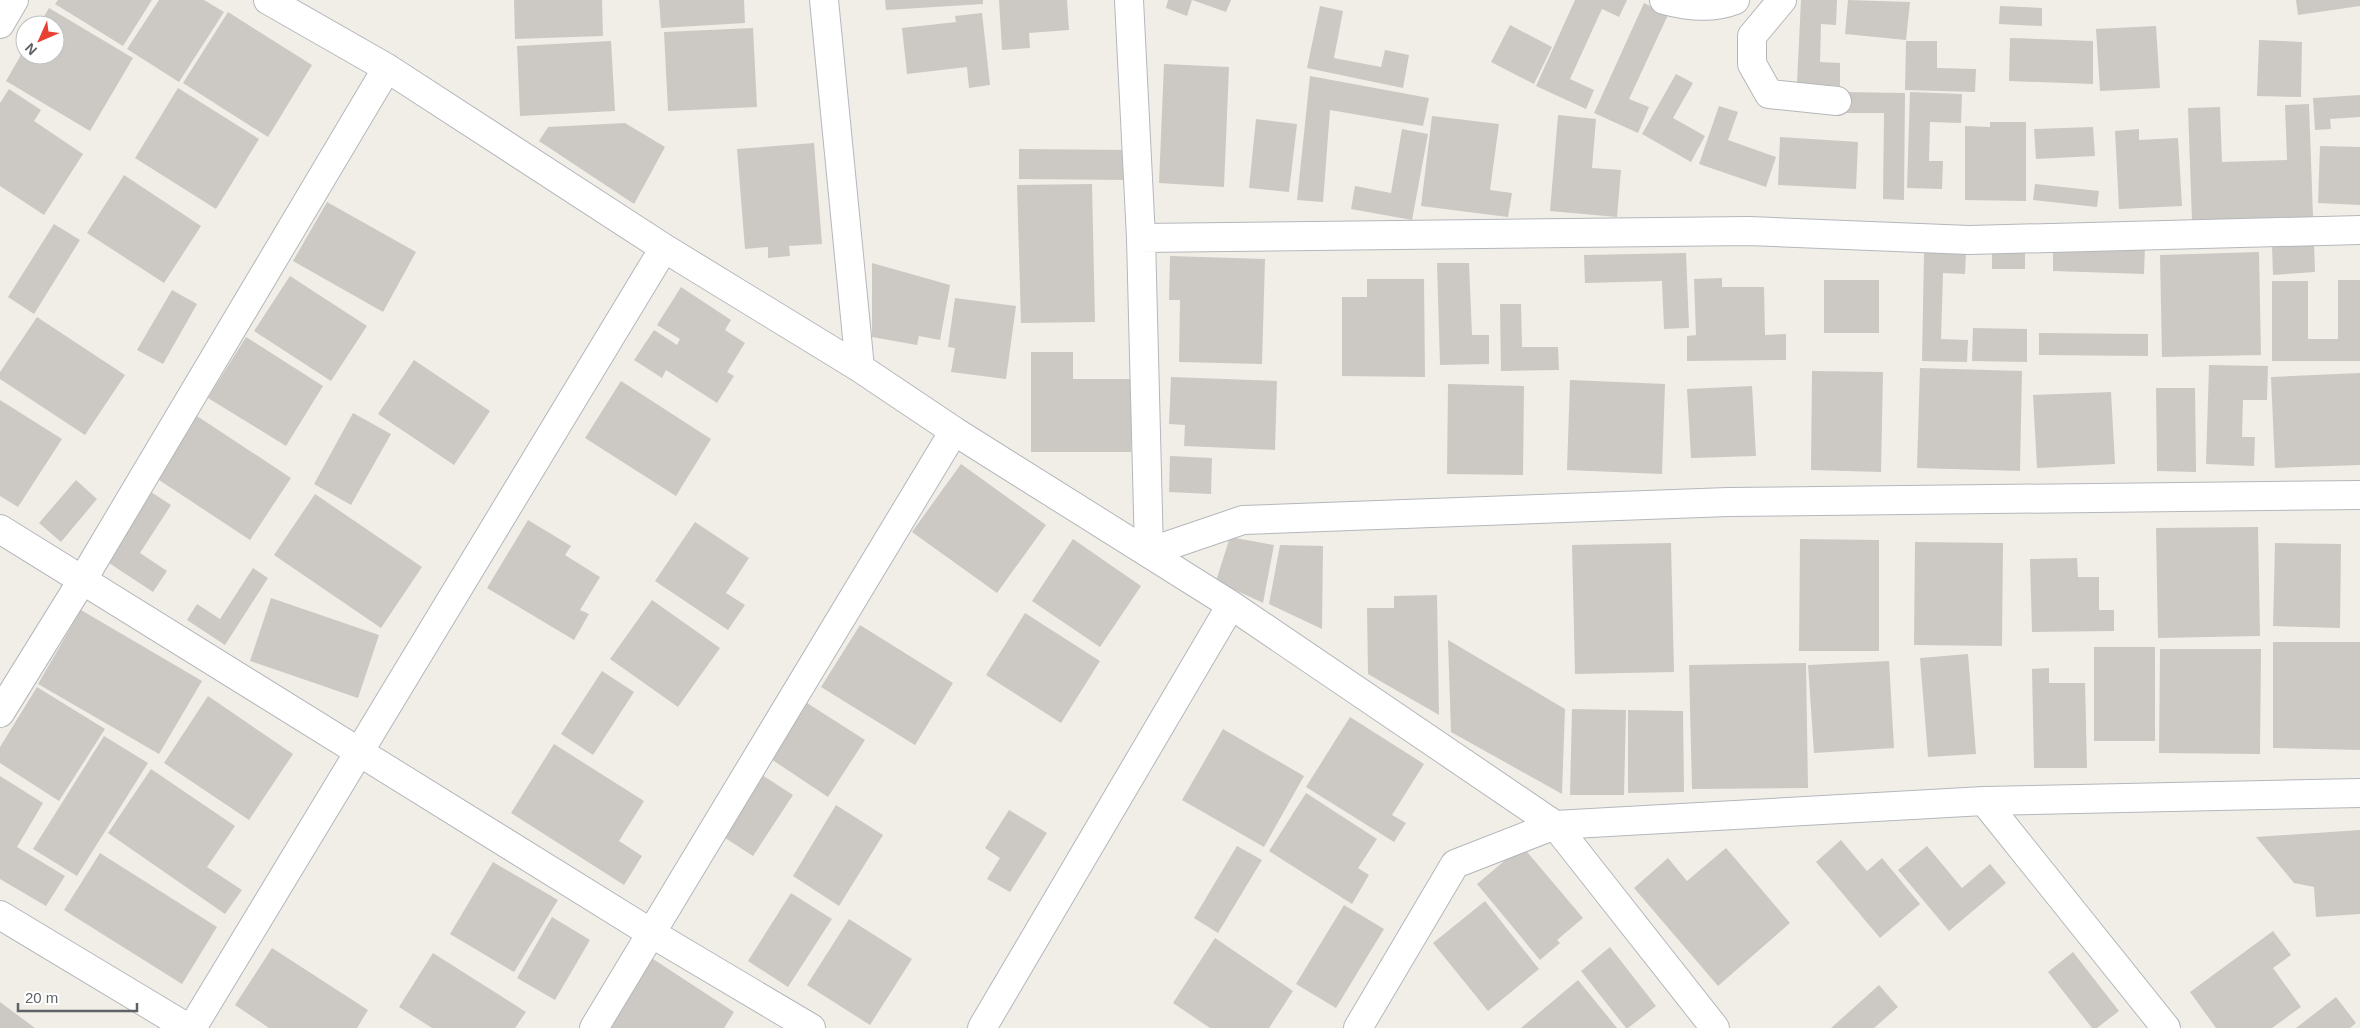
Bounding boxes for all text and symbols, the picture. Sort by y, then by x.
north arrow [15,15,65,65]
text: N [22,40,40,58]
scale bar [18,980,136,1012]
text: 20 m [25,989,58,1006]

